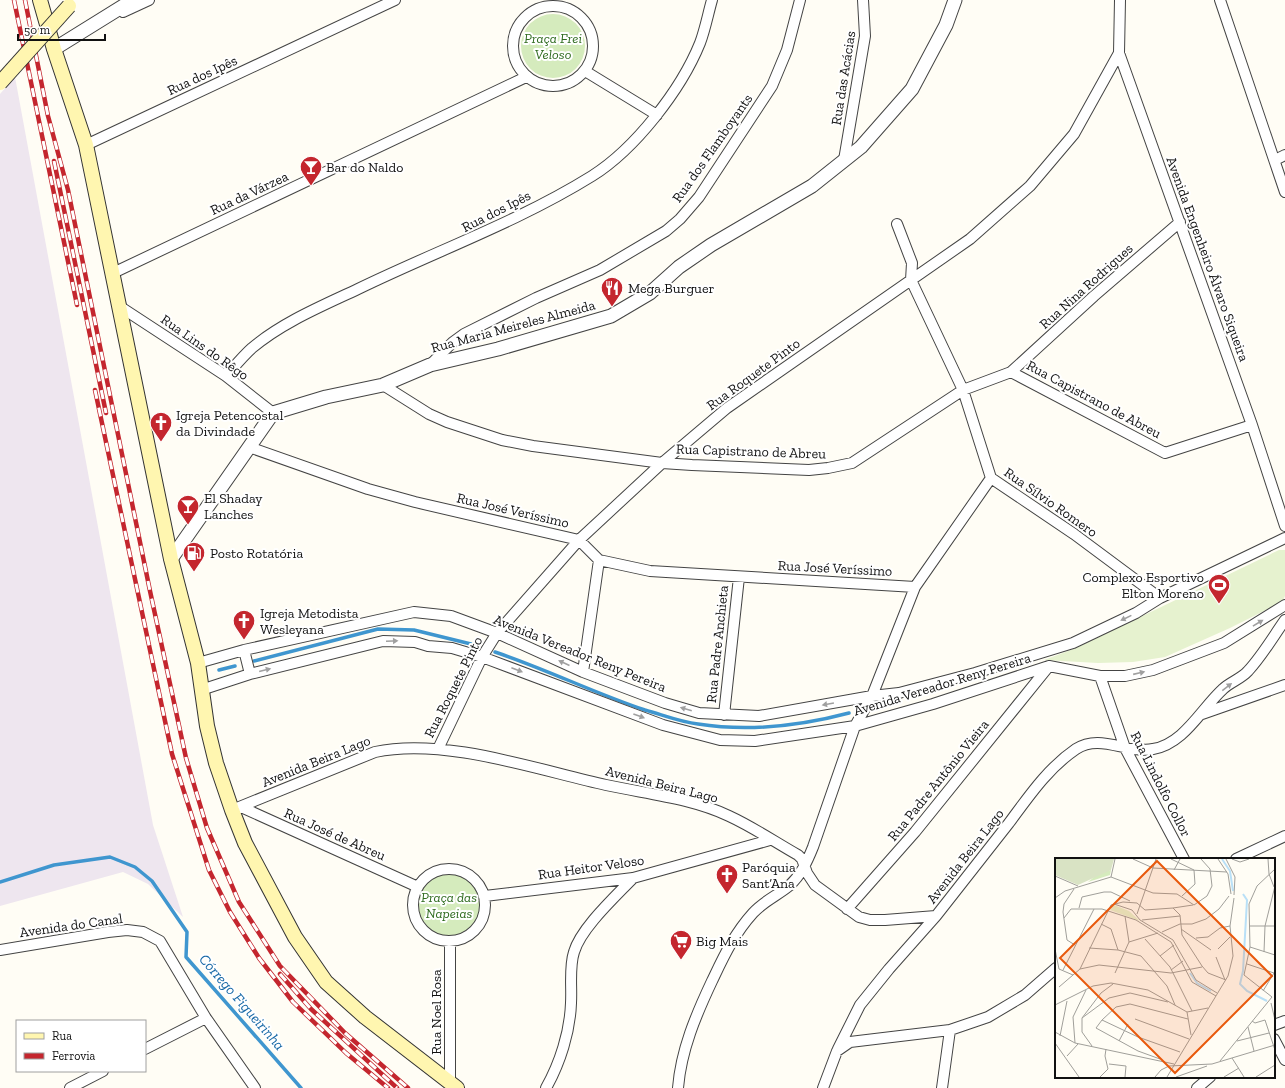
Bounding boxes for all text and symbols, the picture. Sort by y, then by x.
scale bar [18,16,105,42]
text: 50 m [24,23,51,37]
park label: Praça Frei Veloso [524,30,582,63]
street label: Rua das Acácias [828,30,859,126]
street label: Rua dos Ipês [165,52,240,99]
street label: Rua dos Flamboyants [669,91,756,206]
bar icon: Bar do Naldo [298,154,324,187]
street label: Avenida Engenheiro Álvaro Siqueira [1162,154,1253,364]
place label: Bar do Naldo [326,159,403,176]
street label: Rua da Várzea [207,168,291,219]
street label: Rua dos Ipês [459,187,534,236]
street label: Rua Nina Rodrigues [1036,240,1137,333]
restaurant icon: Mega Burguer [599,275,625,308]
place label: Mega Burguer [628,280,715,297]
street label: Rua Maria Meireles Almeida [429,296,597,357]
street label: Rua Lins do Rêgo [158,311,252,384]
street label: Rua Roquete Pinto [703,335,803,414]
street label: Rua Capistrano de Abreu [1024,357,1164,442]
place label: Igreja Petencostal da Divindade [176,407,284,440]
church icon: Igreja Petencostal da Divindade [148,410,174,443]
street label: Rua Capistrano de Abreu [676,440,826,463]
street label: Rua Sílvio Romero [1001,464,1101,541]
street label: Rua José Veríssimo [455,489,571,532]
place label: El Shaday Lanches [204,490,263,523]
bar icon: El Shaday Lanches [175,493,201,526]
fuel station icon: Posto Rotatória [181,540,207,573]
place label: Posto Rotatória [210,545,303,562]
street label: Rua José Veríssimo [777,557,893,580]
place label: Complexo Esportivo Elton Moreno [1082,569,1204,602]
sports icon: Complexo Esportivo Elton Moreno [1206,572,1232,605]
street label: Rua Padre Anchieta [703,584,732,704]
place label: Igreja Metodista Wesleyana [260,605,359,638]
church icon: Igreja Metodista Wesleyana [231,608,257,641]
street label: Avenida Vereador Reny Pereira [491,611,669,696]
one-way arrow [1121,614,1132,621]
one-way arrow [1252,619,1264,626]
street label: Rua Roquete Pinto [421,634,486,741]
one-way arrow [386,638,399,644]
street label: Avenida Vereador Reny Pereira [851,649,1033,720]
one-way arrow [558,660,570,667]
one-way arrow [259,667,271,673]
one-way arrow [512,668,524,674]
one-way arrow [1132,670,1145,676]
one-way arrow [1221,683,1232,691]
one-way arrow [822,701,834,707]
one-way arrow [679,706,691,712]
one-way arrow [633,713,645,719]
street label: Rua Padre Antônio Vieira [884,716,993,844]
street label: Rua Lindolfo Collor [1127,729,1195,840]
street label: Avenida Beira Lago [259,732,373,791]
street label: Avenida Beira Lago [604,762,720,807]
street label: Rua José de Abreu [281,804,388,864]
street label: Avenida Beira Lago [923,806,1008,907]
street label: Rua Heitor Veloso [537,852,645,883]
inset map [1055,858,1275,1078]
place label: Paróquia Sant’Ana [742,859,796,892]
church icon: Paróquia Sant’Ana [714,862,740,895]
park label: Praça das Napeias [421,889,477,922]
street label: Avenida do Canal [18,910,124,941]
supermarket icon: Big Mais [668,928,694,961]
place label: Big Mais [696,933,748,950]
water label: Córrego Figueirinha [195,950,289,1054]
street label: Rua Noel Rosa [428,969,445,1055]
legend [16,1020,146,1072]
text: Rua [52,1029,72,1043]
text: Ferrovia [52,1049,96,1063]

